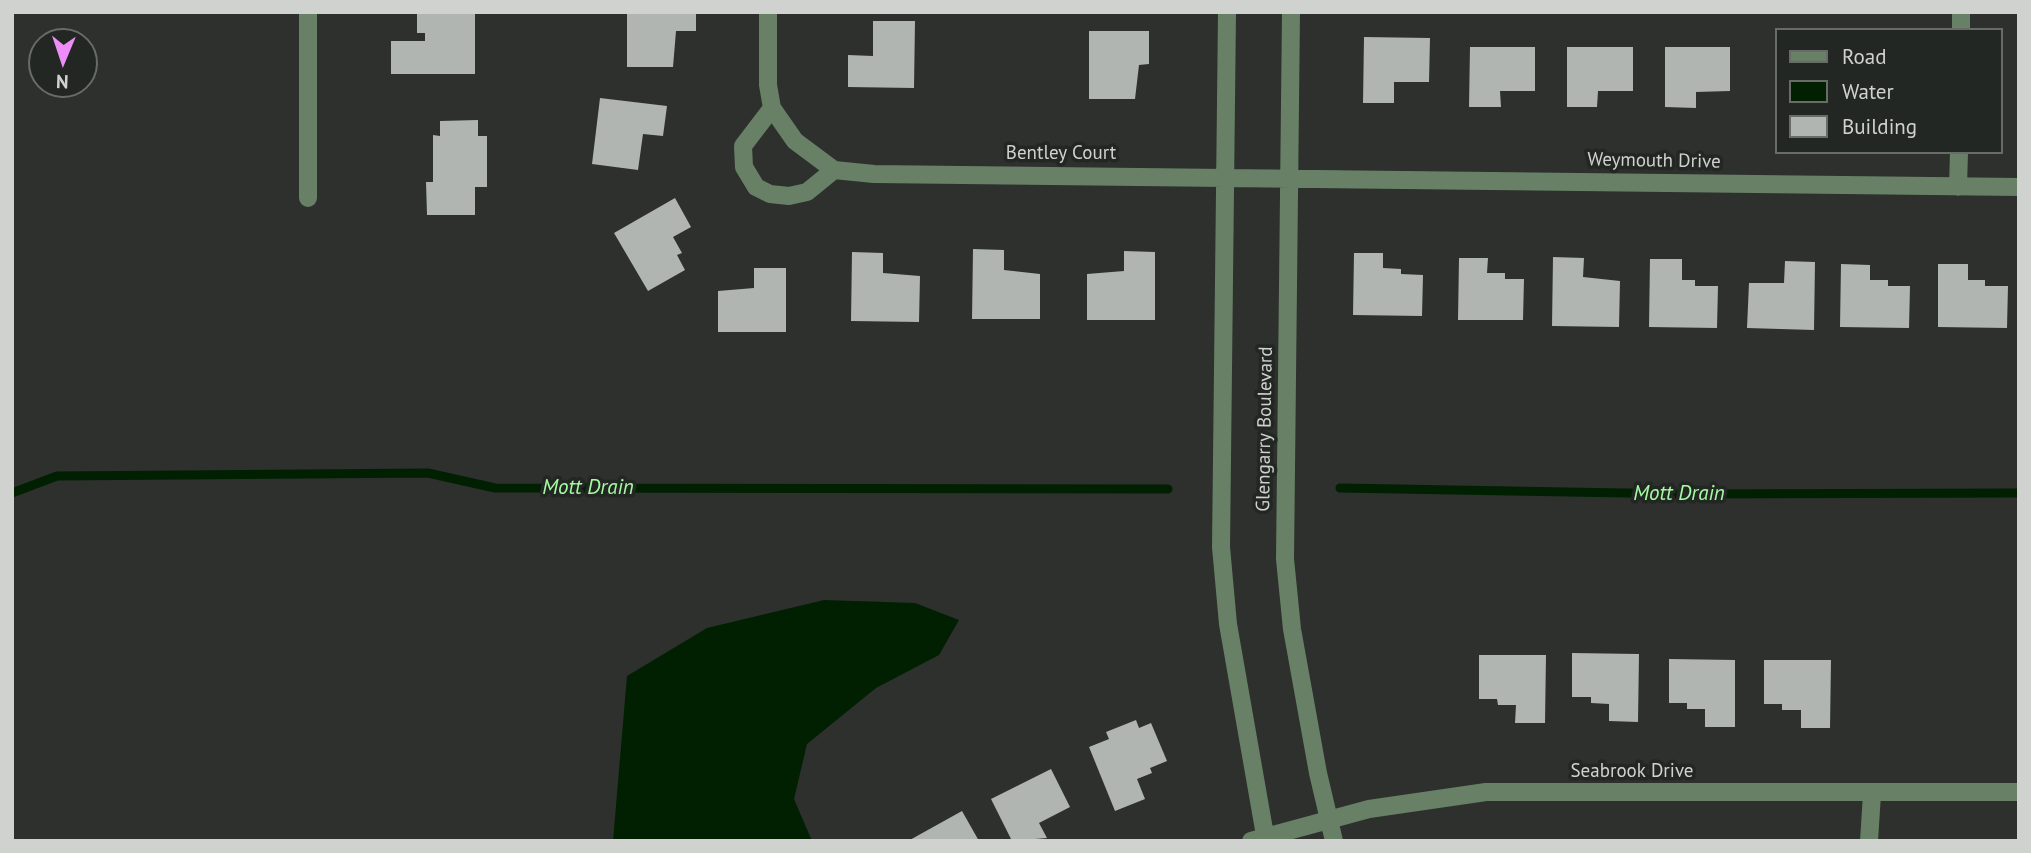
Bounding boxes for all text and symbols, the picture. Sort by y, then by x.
north arrow [28,28,98,98]
legend [1776,28,2003,154]
text: Road [1842,43,1886,70]
text: N [56,70,69,94]
text: Water [1842,78,1894,105]
text: Building [1842,113,1917,140]
street label: Bentley Court [1006,143,1116,165]
street label: Weymouth Drive [1587,148,1721,174]
street label: Glengarry Boulevard [1252,346,1278,512]
water label: Mott Drain [542,475,634,501]
water label: Mott Drain [1633,481,1725,507]
street label: Seabrook Drive [1570,761,1694,783]

